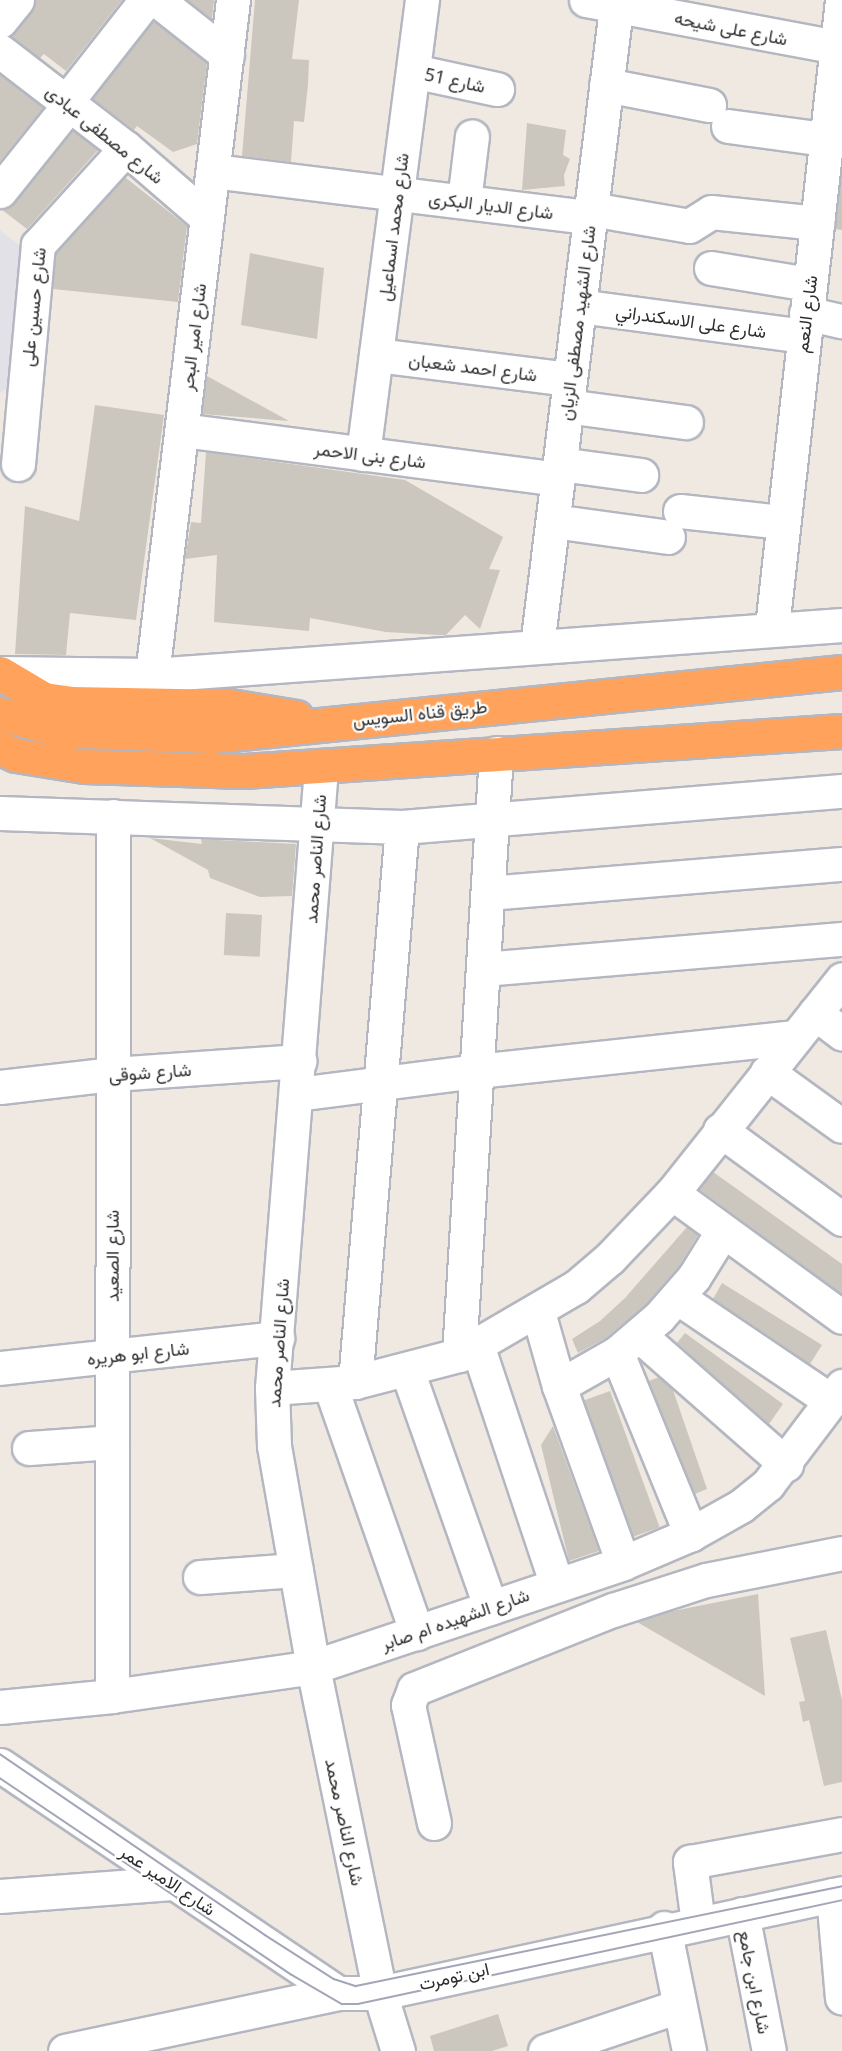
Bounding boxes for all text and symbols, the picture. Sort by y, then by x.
street label: شارع على شيحه [673,6,789,50]
street label: شارع 51 [423,63,487,97]
street label: شارع مصطفى عبادى [42,80,168,188]
street label: شارع محمد اسماعيل [373,152,413,302]
street label: شارع الديار البكرى [427,187,555,223]
street label: شارع الشهيد مصطفى الزيان [554,224,600,422]
street label: شارع حسين على [16,246,50,368]
street label: شارع النعم [791,274,821,354]
street label: شارع امير البحر [176,282,210,392]
street label: شارع على الاسكندراني [614,300,768,342]
street label: شارع احمد شعبان [408,348,538,386]
street label: شارع بنى الاحمر [313,437,427,473]
street label: طريق قناه السويس [352,695,488,731]
street label: شارع الناصر محمد [300,794,330,924]
street label: شارع شوقى [108,1058,192,1086]
street label: شارع الصعيد [101,1210,123,1302]
street label: شارع الناصر محمد [263,1278,293,1408]
street label: شارع ابو هريره [86,1337,190,1369]
street label: شارع الشهيده ام صابر [378,1584,532,1654]
street label: شارع الناصر محمد [321,1756,369,1888]
street label: شارع الامير عمر [116,1840,220,1920]
street label: شارع ابن جامع [734,1928,776,2036]
street label: ابن تومرت [417,1957,491,1995]

